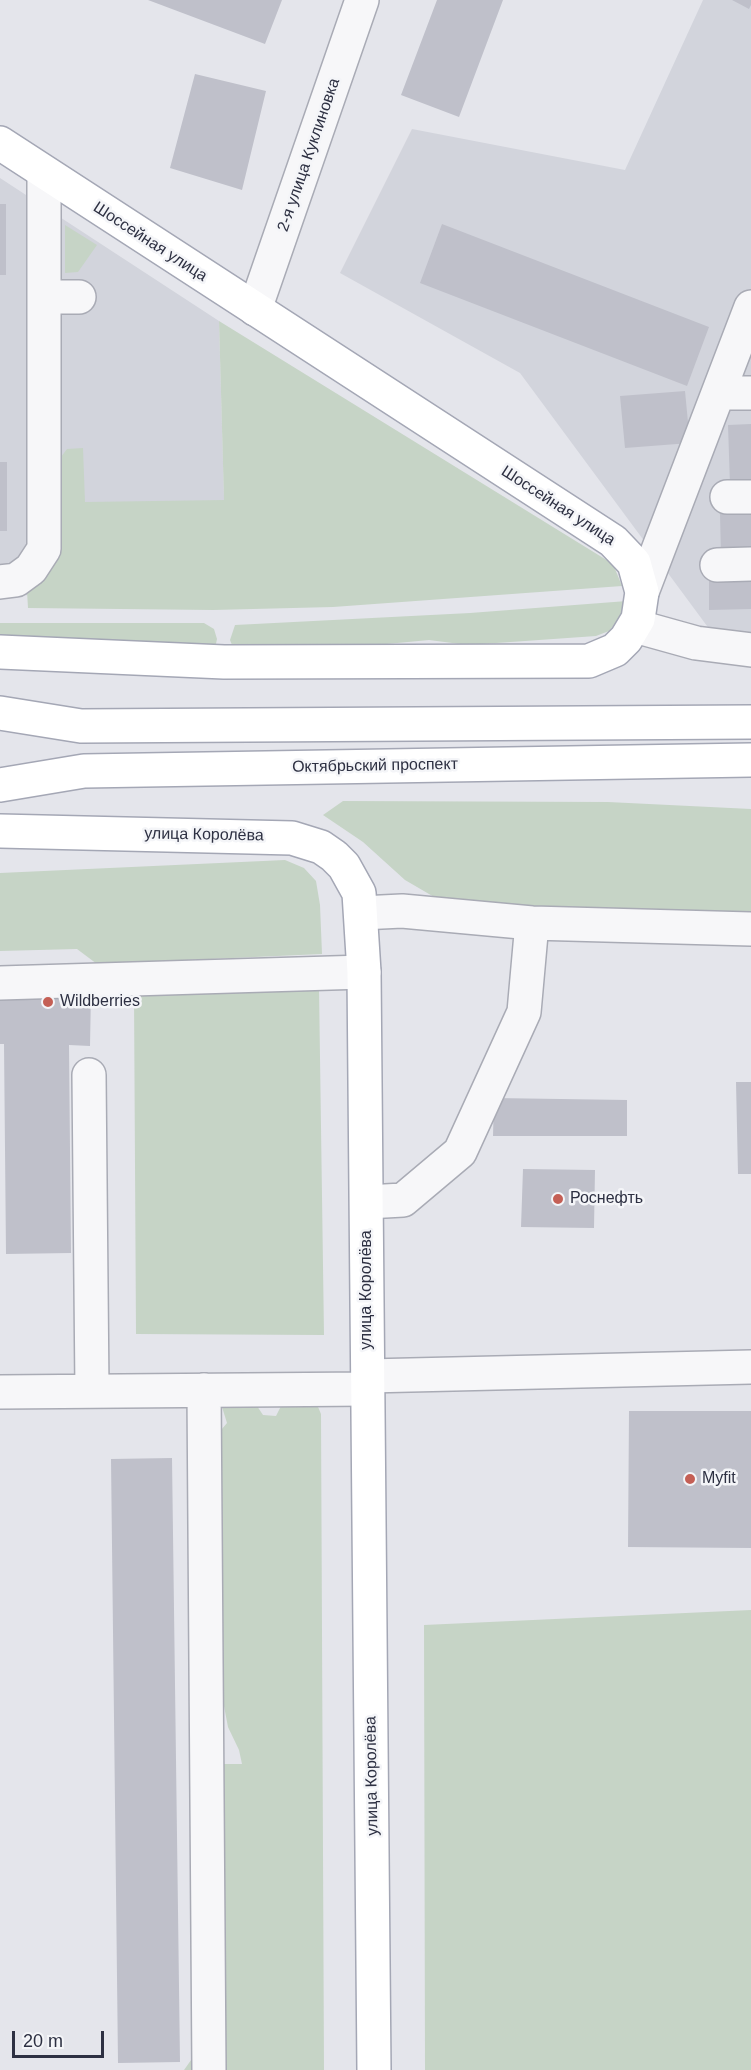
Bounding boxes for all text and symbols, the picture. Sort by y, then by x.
street label: 2-я улица Куклиновка [274,76,344,234]
street label: Шоссейная улица [89,198,211,286]
street label: Шоссейная улица [497,462,619,550]
street label: Октябрьский проспект [292,755,458,777]
street label: улица Королёва [144,824,264,846]
place label: Wildberries [60,992,140,1012]
marker: Wildberries [41,995,55,1009]
place label: Роснефть [570,1189,643,1209]
marker: Роснефть [551,1192,565,1206]
street label: улица Королёва [357,1230,377,1350]
place label: Myfit [702,1469,736,1489]
marker: Myfit [683,1472,697,1486]
street label: улица Королёва [361,1716,383,1836]
scale bar [15,2019,106,2057]
text: 20 m [23,2031,63,2051]

